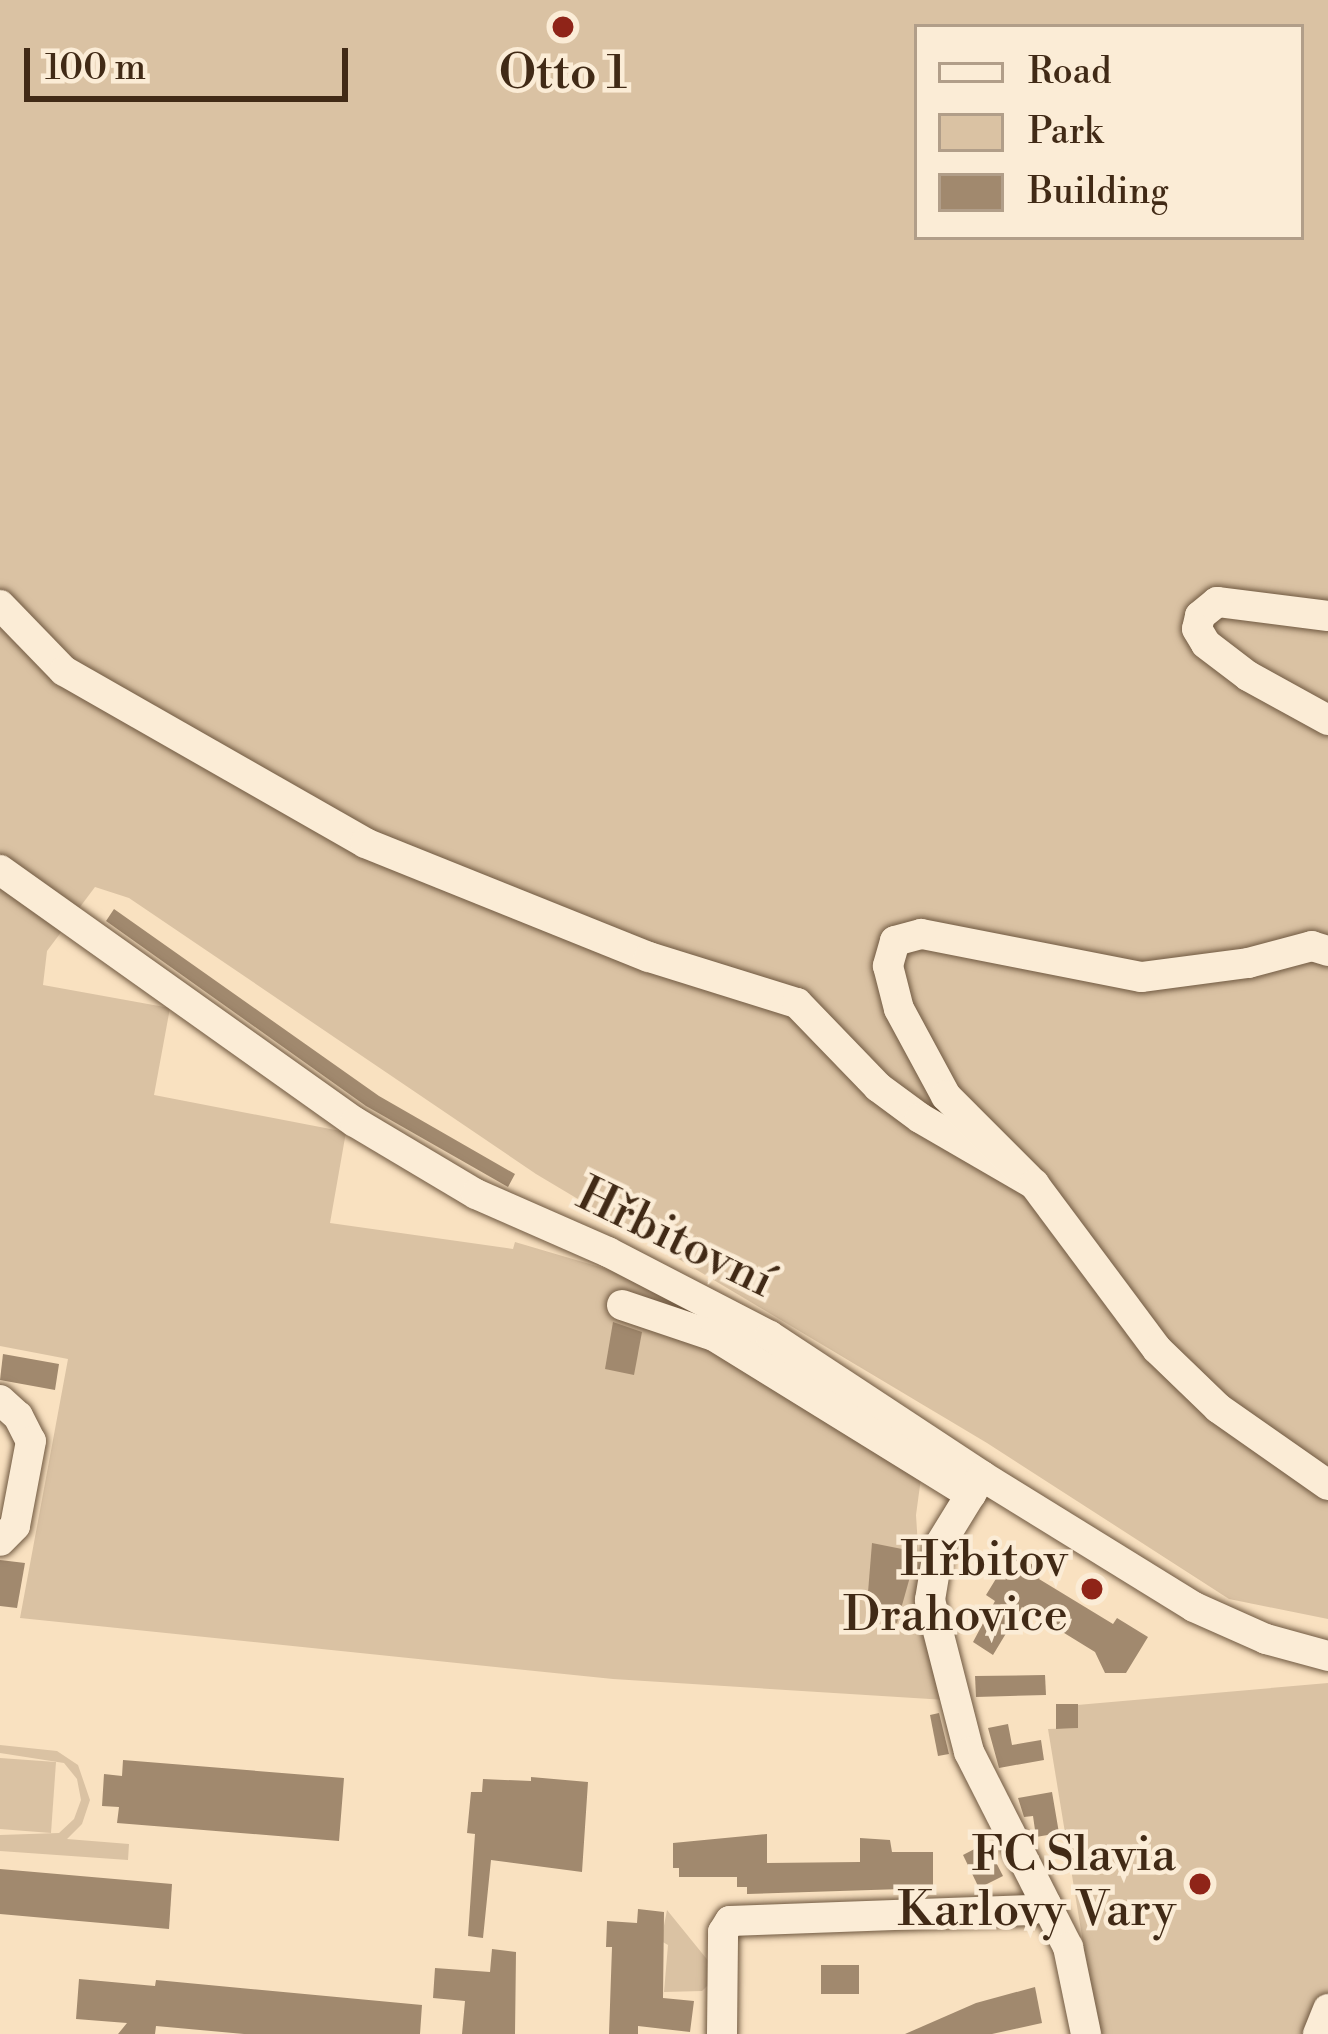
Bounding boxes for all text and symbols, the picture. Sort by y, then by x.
marker: Otto 1 [550,14,576,40]
scale bar [30,24,354,98]
legend [914,24,1304,240]
text: 100 m [45,46,146,91]
place label: Otto 1 [499,46,627,104]
text: Road [1028,50,1111,95]
text: Park [1028,110,1103,155]
text: Building [1028,170,1169,215]
street label: Hřbitovní [567,1167,783,1311]
place label: Hřbitov Drahovice [843,1532,1068,1645]
marker: Hřbitov Drahovice [1079,1576,1105,1602]
place label: FC Slavia Karlovy Vary [897,1827,1176,1940]
marker: FC Slavia Karlovy Vary [1187,1871,1213,1897]

